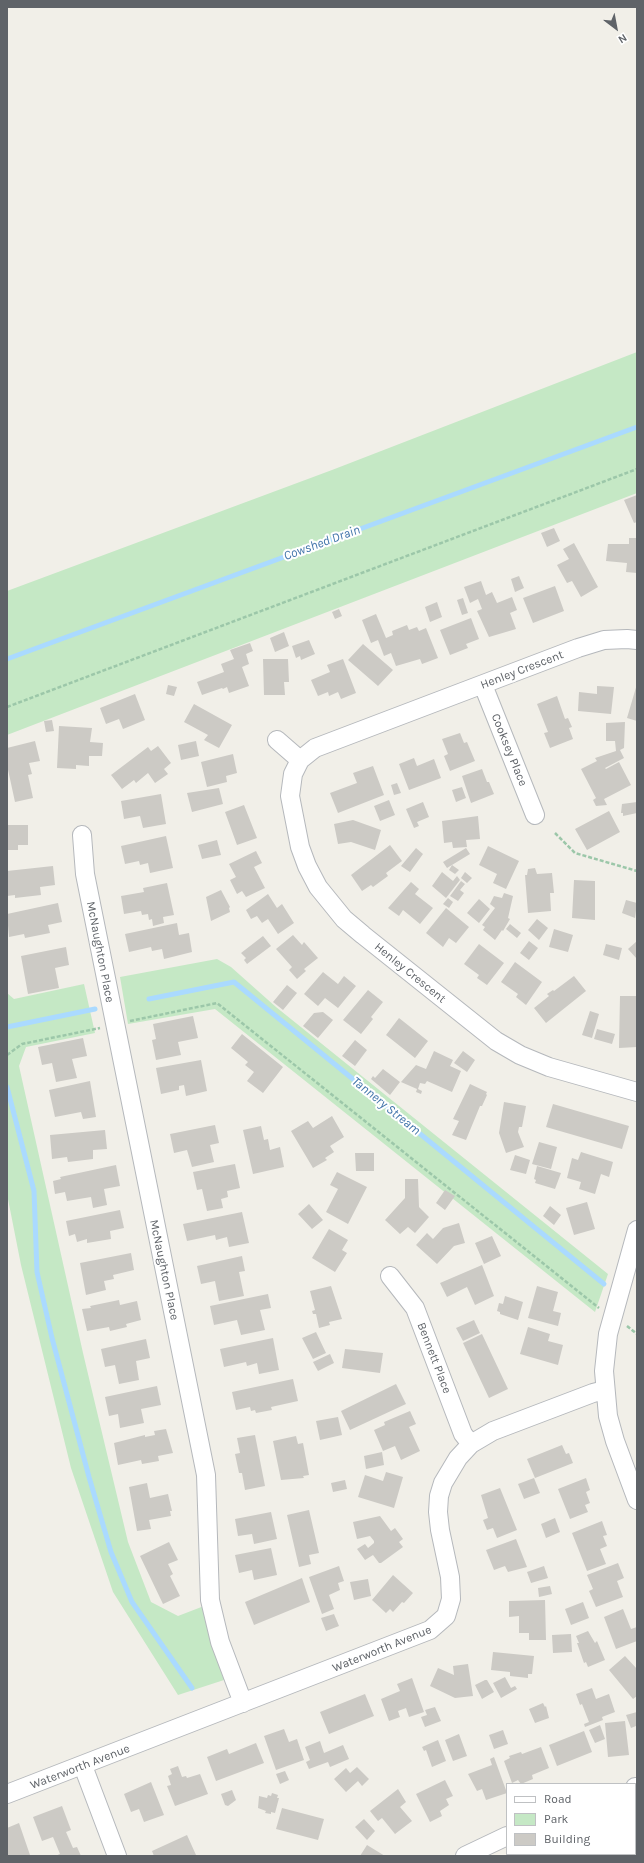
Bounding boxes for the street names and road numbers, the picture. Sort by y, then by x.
street label: Henley Crescent [479,648,565,692]
street label: Cooksey Place [488,712,530,788]
street label: McNaughton Place [83,900,117,1004]
street label: Henley Crescent [371,940,449,1006]
street label: McNaughton Place [146,1218,182,1322]
street label: Bennett Place [414,1320,454,1396]
street label: Waterworth Avenue [330,1623,434,1675]
street label: Waterworth Avenue [28,1741,132,1793]

